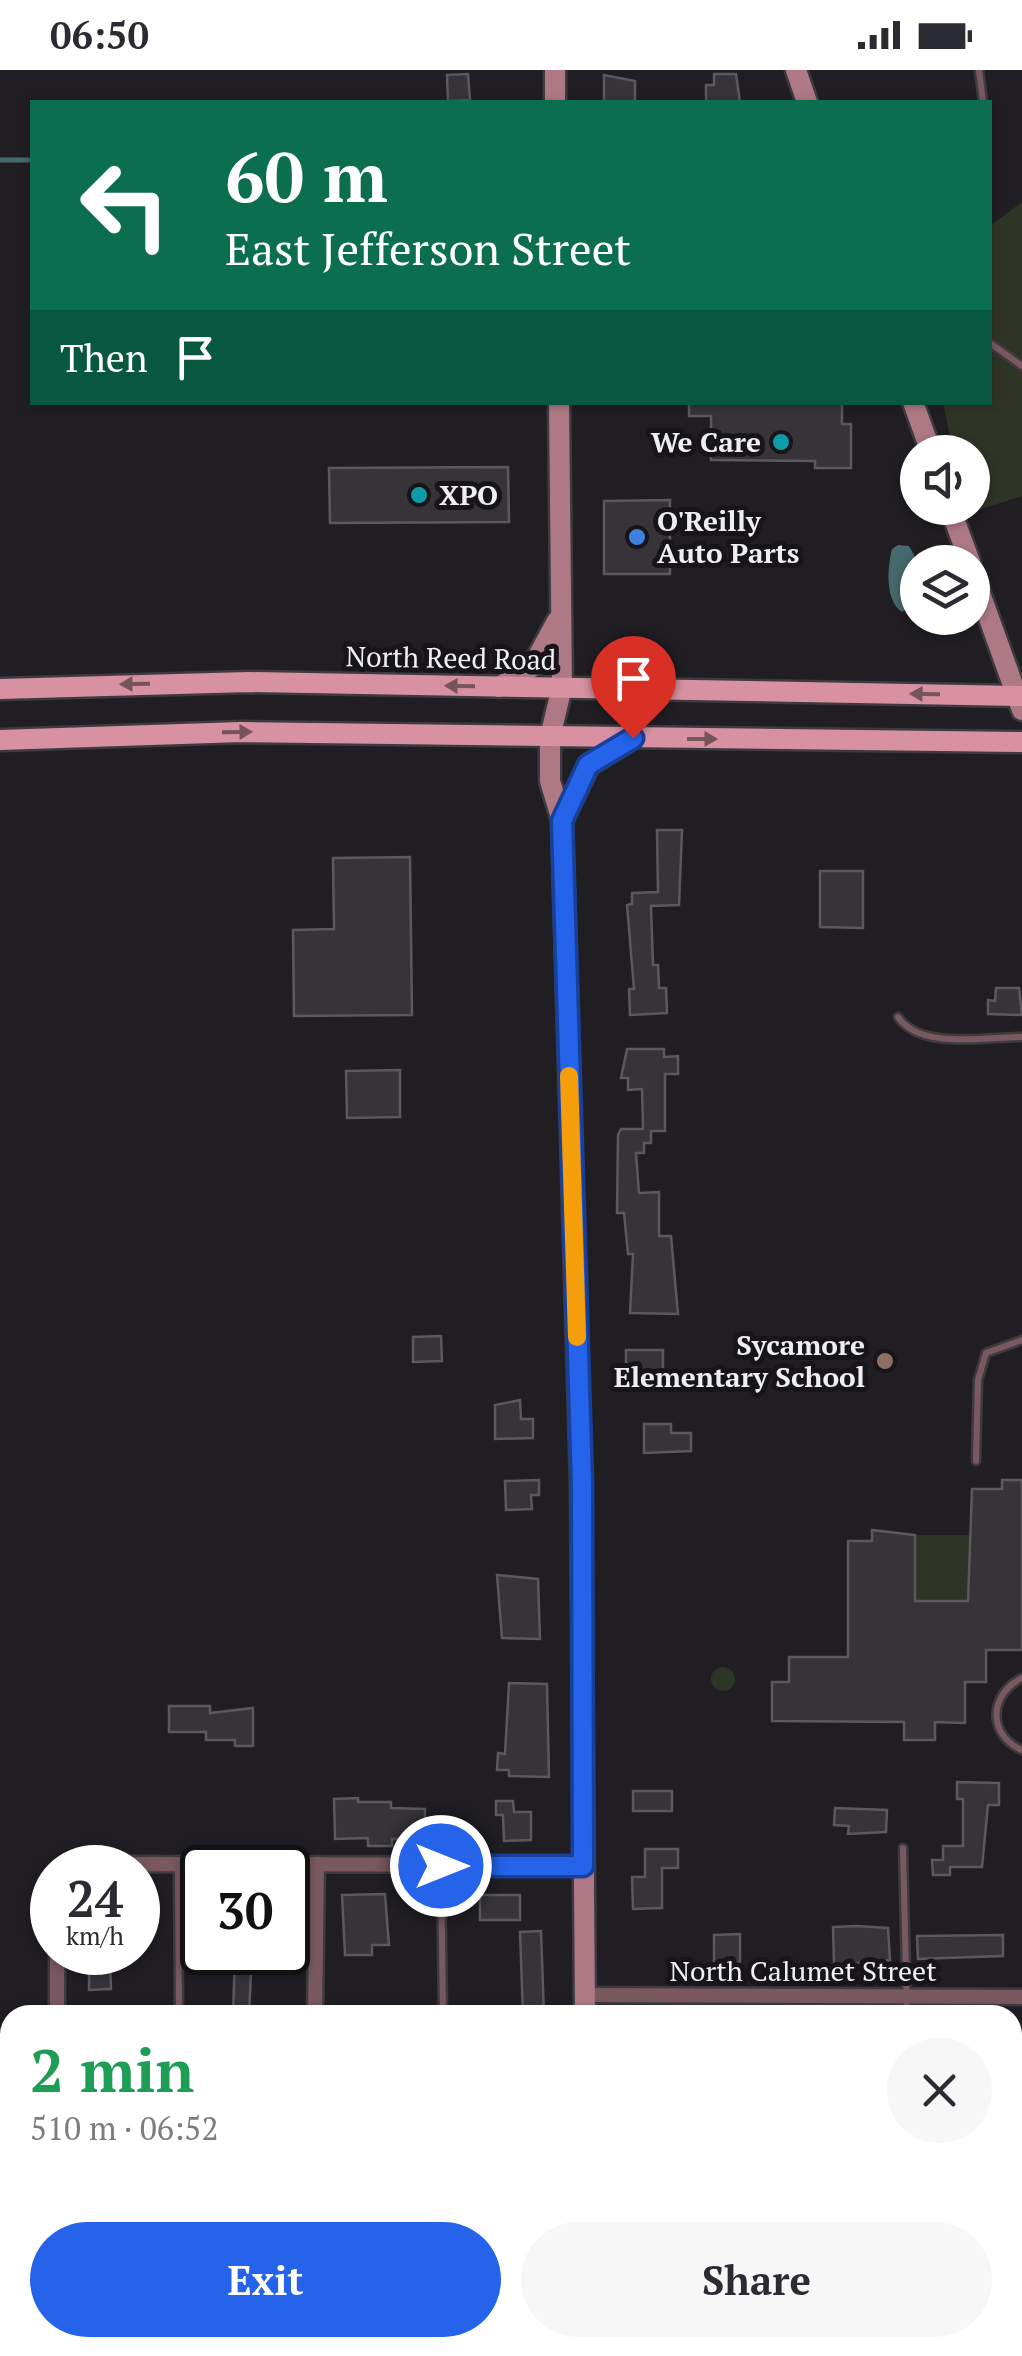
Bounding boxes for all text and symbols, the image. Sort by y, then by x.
text: 06:50 [50,10,149,60]
text: 60 m [225,129,388,222]
icon: left [60,140,190,270]
text: East Jefferson Street [225,218,631,278]
icon: arrive [168,330,223,385]
text: Then [60,333,148,383]
place label: We Care [651,423,761,460]
marker: We Care [770,431,792,453]
map controls [900,435,990,635]
button: sound [900,435,990,525]
place label: XPO [439,476,498,513]
marker: XPO [408,484,430,506]
place label: O'Reilly Auto Parts [657,502,799,571]
marker: O'Reilly Auto Parts [626,526,648,548]
button: layers [900,545,990,635]
pin [591,636,676,739]
street label: North Reed Road [345,637,557,678]
icon: arrive [606,651,661,706]
one-way arrow [118,676,150,692]
one-way arrow [443,678,475,694]
one-way arrow [908,685,940,701]
one-way arrow [222,724,254,740]
one-way arrow [687,731,719,747]
place label: Sycamore Elementary School [614,1326,865,1395]
marker: Sycamore Elementary School [874,1350,896,1372]
position arrow [389,1814,493,1918]
speed limit sign: 30 [180,1845,310,1975]
text: 24 [67,1865,123,1931]
text: km/h [66,1919,124,1952]
street label: North Calumet Street [669,1952,937,1989]
text: 2 min [30,2030,194,2109]
button: close [887,2038,992,2143]
text: 510 m · 06:52 [30,2107,218,2149]
button: Exit [30,2222,501,2337]
button: Share [521,2222,992,2337]

